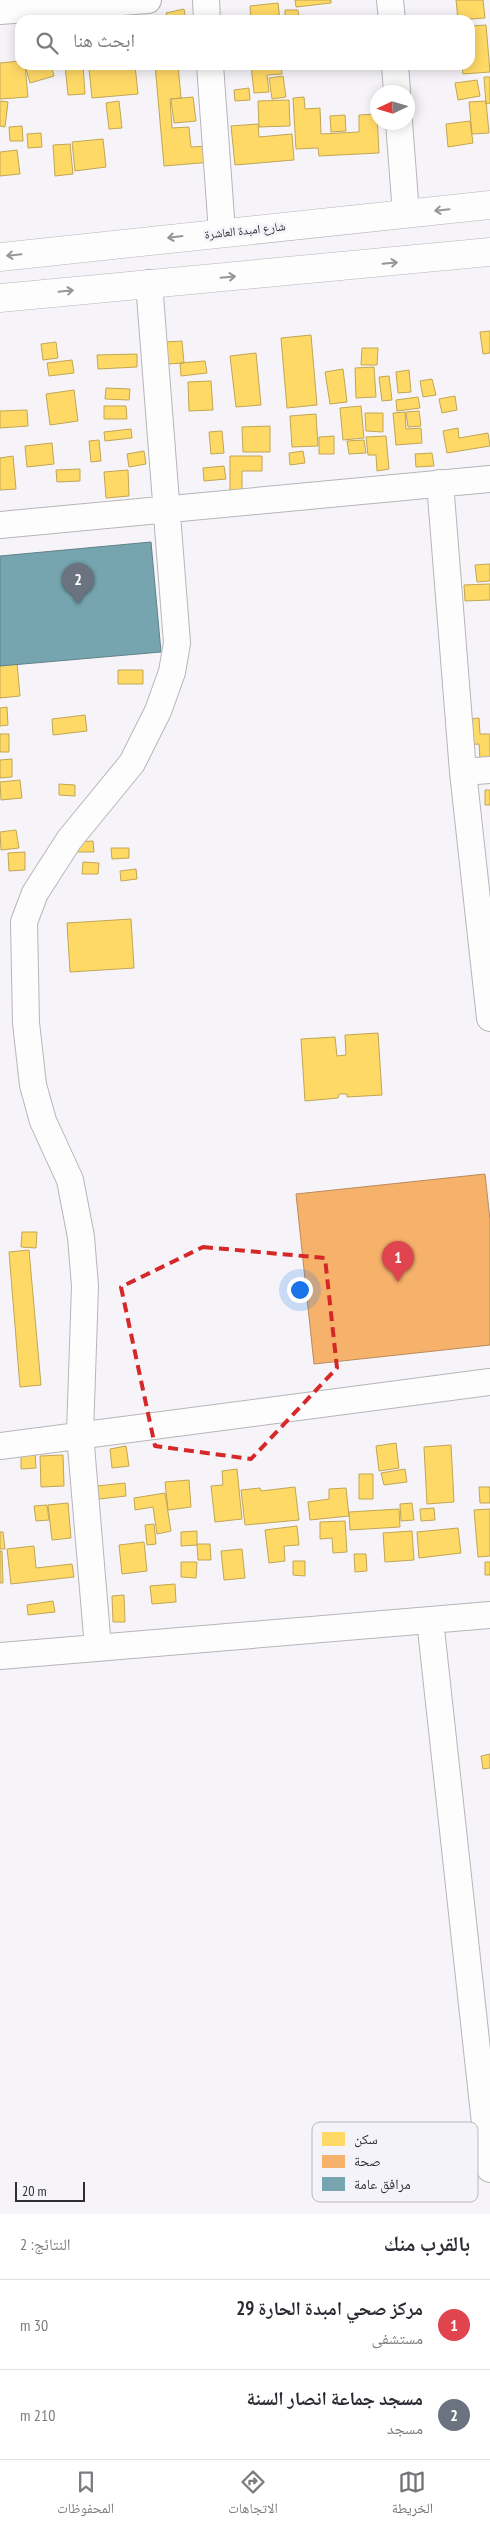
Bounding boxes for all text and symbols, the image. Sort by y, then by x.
search box [15,15,475,70]
text: ابحث هنا [73,28,135,52]
icon: search [33,29,61,57]
north arrow [370,85,415,130]
one-way arrow [434,205,450,215]
street label: شارع امبدة العاشرة [204,218,286,243]
one-way arrow [168,232,184,242]
one-way arrow [6,250,22,260]
one-way arrow [381,258,397,268]
one-way arrow [220,272,236,282]
one-way arrow [58,287,74,296]
pin: 2 [62,563,94,604]
pin: 1 [382,1241,414,1282]
your location [287,1277,313,1303]
legend [312,2122,478,2202]
text: سكن [354,2130,378,2148]
text: صحة [354,2152,381,2170]
text: مرافق عامة [354,2175,411,2194]
scale bar [15,2179,85,2202]
text: 20 m [22,2182,47,2200]
text: بالقرب منك [384,2230,470,2257]
text: النتائج: 2 [20,2234,71,2254]
text: مركز صحي امبدة الحارة 29 [236,2296,423,2320]
text: 30 m [20,2315,48,2335]
text: 1 [450,2315,458,2335]
text: مستشفى [372,2328,423,2348]
text: مسجد جماعة انصار السنة [247,2386,423,2410]
text: 210 m [20,2405,55,2425]
text: 2 [450,2405,458,2425]
text: مسجد [387,2418,423,2438]
tab: المحفوظات [57,2468,114,2522]
tab: الاتجاهات [228,2468,278,2522]
tab: الخريطة [392,2468,433,2522]

